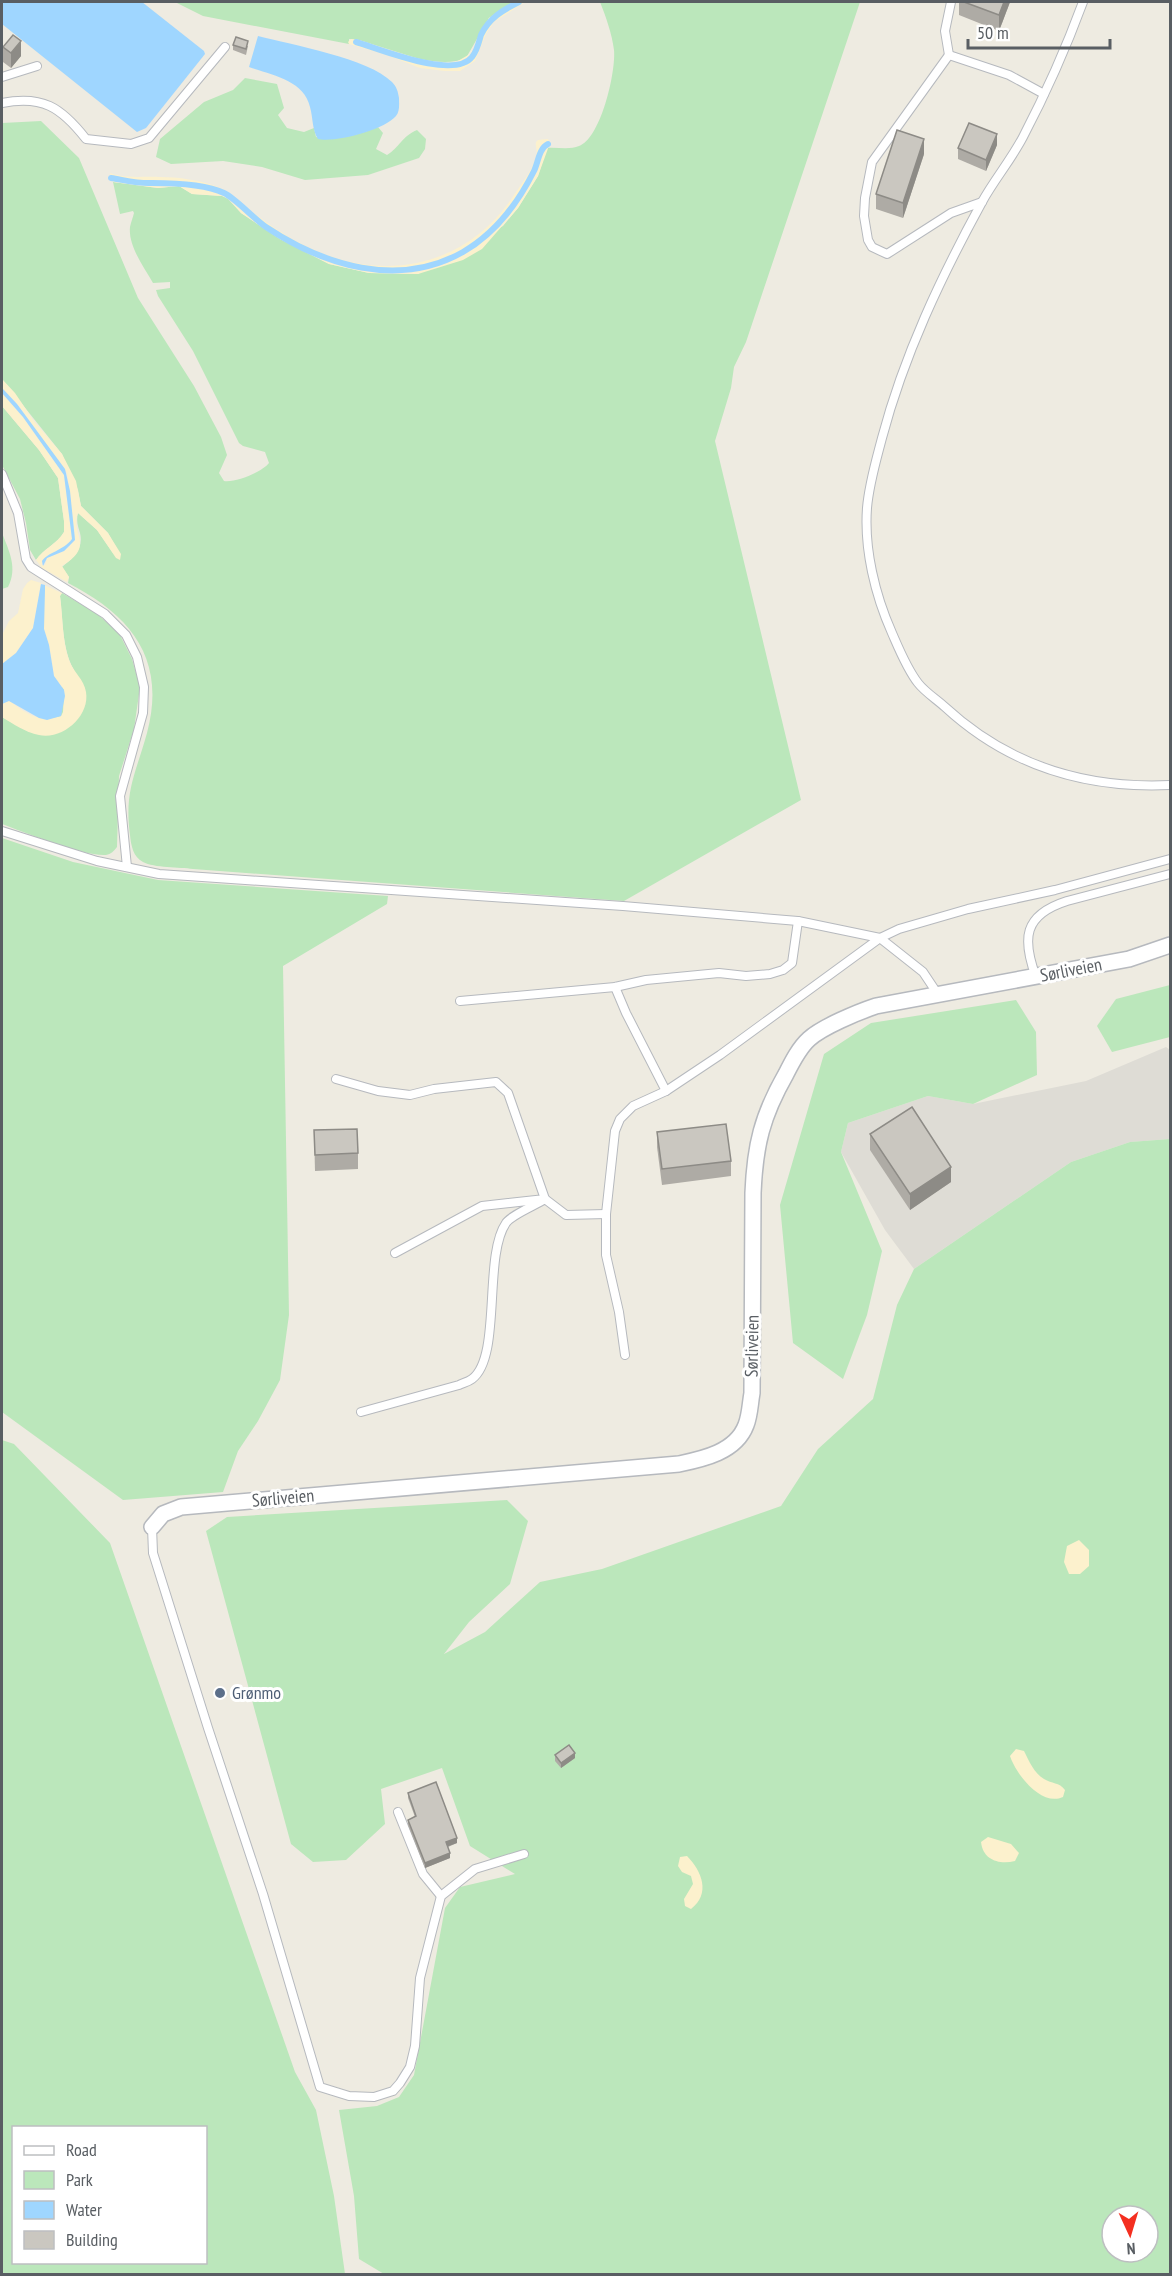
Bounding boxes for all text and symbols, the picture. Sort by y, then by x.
scale bar [968,12,1110,50]
text: 50 m [977,21,1009,44]
street label: Sørliveien [1038,952,1104,987]
street label: Sørliveien [739,1315,764,1377]
street label: Sørliveien [251,1483,315,1512]
place label: Grønmo [232,1681,281,1704]
marker: Grønmo [213,1686,227,1700]
legend [12,2126,207,2264]
text: Road [66,2138,97,2161]
text: Park [66,2168,93,2191]
text: Water [66,2198,102,2221]
north arrow [1100,2204,1160,2264]
text: Building [66,2228,118,2251]
text: N [1126,2239,1136,2259]

